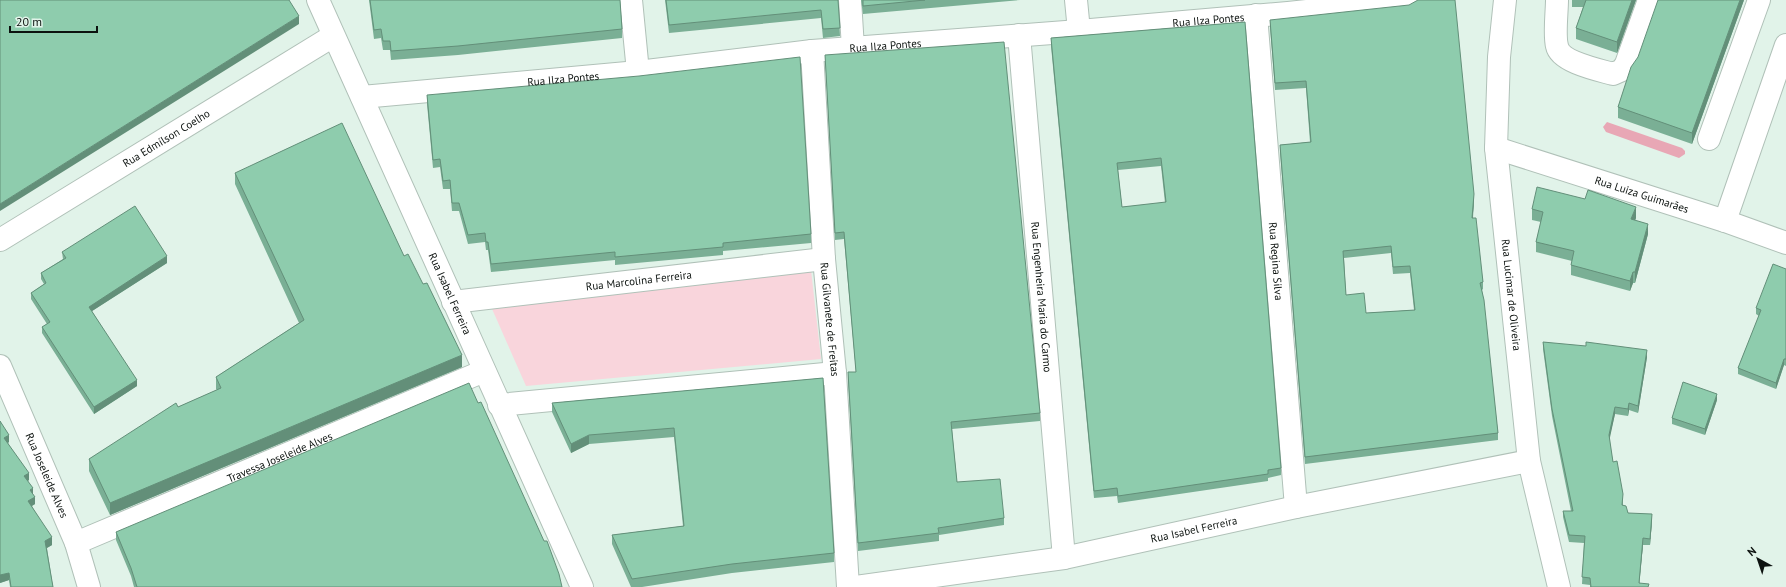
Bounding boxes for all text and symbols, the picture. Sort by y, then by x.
scale bar [10,8,97,34]
street label: Rua Ilza Pontes [1172,10,1245,30]
text: 20 m [16,14,42,29]
street label: Rua Ilza Pontes [849,36,922,55]
street label: Rua Ilza Pontes [527,69,600,89]
street label: Rua Edmílson Coelho [120,106,213,170]
street label: Rua Luiza Guimarães [1593,173,1691,216]
street label: Rua Engenheira Maria do Carmo [1028,221,1055,373]
street label: Rua Regina Silva [1266,222,1286,301]
street label: Rua Lucimar de Oliveira [1499,238,1524,351]
street label: Rua Isabel Ferreira [426,251,475,337]
street label: Rua Gilvanete de Freitas [817,262,842,377]
street label: Rua Marcolina Ferreira [585,267,692,294]
street label: Travessa Joseleide Alves [225,429,335,486]
street label: Rua Joseleide Alves [23,431,71,520]
street label: Rua Isabel Ferreira [1149,513,1239,546]
north arrow [1738,539,1778,579]
text: N [1744,544,1759,559]

